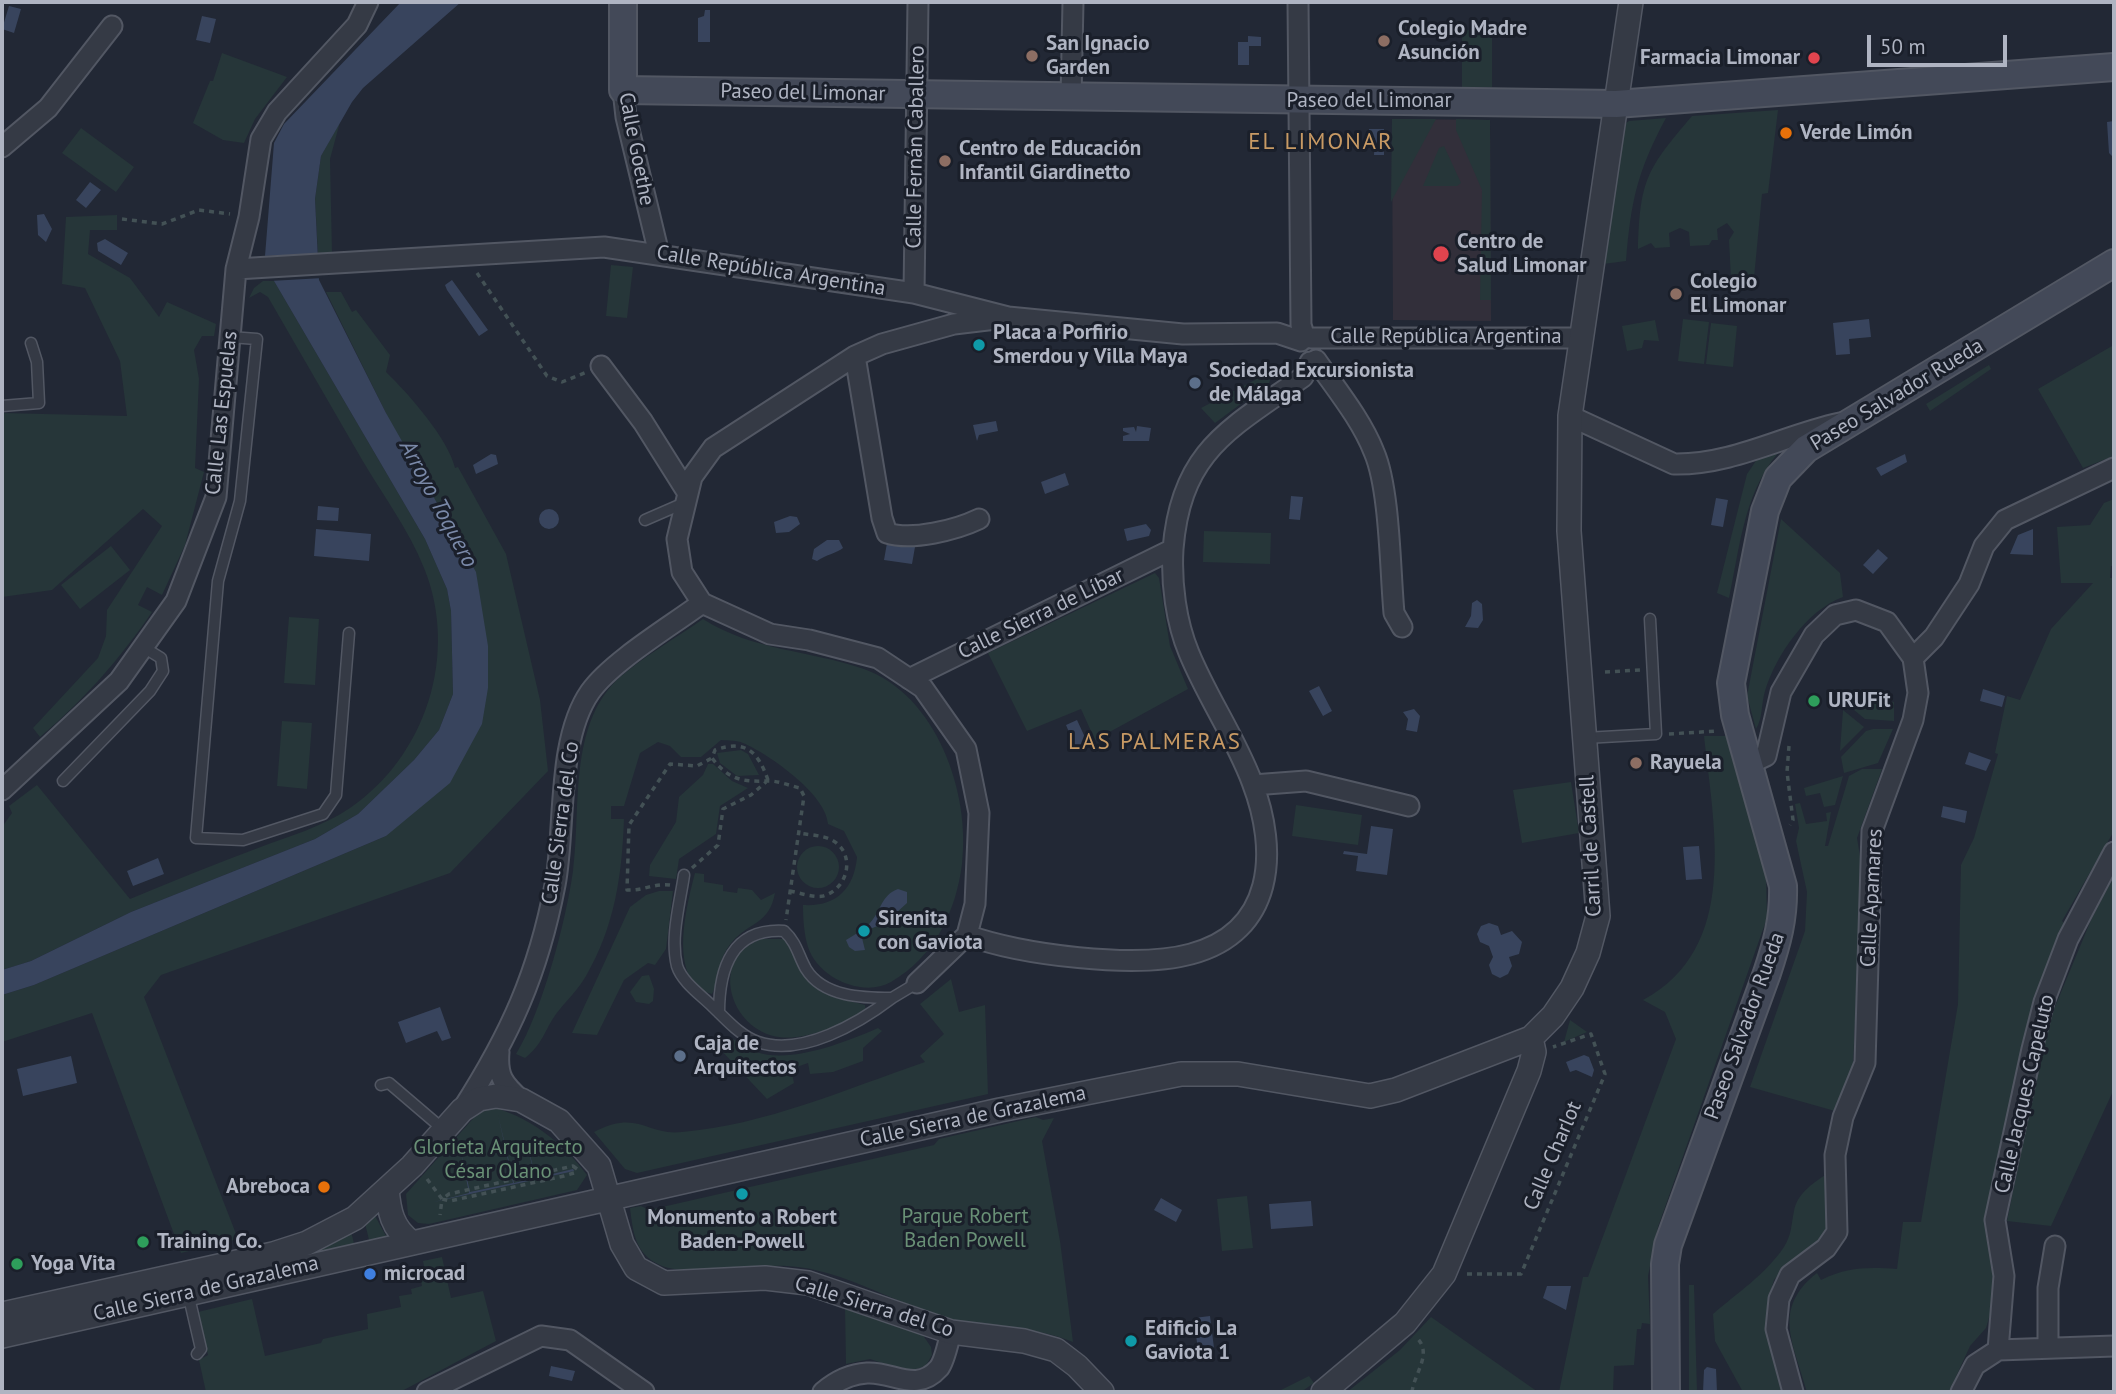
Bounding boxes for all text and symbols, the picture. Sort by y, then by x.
place label: Colegio Madre Asunción [1398,16,1527,66]
scale bar [1871,21,2011,65]
place label: San Ignacio Garden [1046,31,1149,81]
marker: Colegio Madre Asunción [1376,33,1392,49]
text: 50 m [1880,33,1926,60]
street label: Calle Fernán Caballero [902,45,930,249]
place label: Farmacia Limonar [1640,45,1800,71]
marker: San Ignacio Garden [1024,48,1040,64]
marker: Farmacia Limonar [1806,50,1822,66]
street label: Paseo del Limonar [720,79,886,107]
street label: Paseo del Limonar [1286,88,1452,114]
street label: Calle Goethe [613,90,659,208]
place label: Verde Limón [1800,120,1912,146]
marker: Verde Limón [1778,125,1794,141]
district label: EL LIMONAR [1250,128,1392,156]
place label: Centro de Educación Infantil Giardinetto [959,136,1141,186]
marker: Centro de Educación Infantil Giardinetto [937,153,953,169]
place label: Centro de Salud Limonar [1457,229,1587,279]
street label: Calle República Argentina [655,240,887,302]
marker: Centro de Salud Limonar [1431,244,1451,264]
place label: Colegio El Limonar [1690,269,1786,319]
marker: Colegio El Limonar [1668,286,1684,302]
place label: Placa a Porfirio Smerdou y Villa Maya [993,320,1188,370]
street label: Calle República Argentina [1330,324,1562,350]
street label: Calle Las Espuelas [201,330,243,496]
street label: Paseo Salvador Rueda [1806,333,1988,457]
marker: Placa a Porfirio Smerdou y Villa Maya [971,337,987,353]
place label: Sociedad Excursionista de Málaga [1209,358,1414,408]
marker: Sociedad Excursionista de Málaga [1187,375,1203,391]
water label: Arroyo Toquero [393,436,483,572]
street label: Calle Sierra de Líbar [954,563,1128,665]
place label: URUFit [1828,688,1891,714]
marker: URUFit [1806,693,1822,709]
district label: LAS PALMERAS [1070,728,1240,756]
street label: Calle Sierra del Co [537,740,585,906]
place label: Rayuela [1650,750,1722,776]
marker: Rayuela [1628,755,1644,771]
street label: Carril de Castell [1575,774,1607,918]
street label: Calle Apamares [1856,828,1888,968]
place label: Sirenita con Gaviota [878,906,983,956]
marker: Sirenita con Gaviota [856,923,872,939]
street label: Paseo Salvador Rueda [1699,929,1791,1123]
street label: Calle Jacques Capeluto [1990,992,2060,1196]
place label: Caja de Arquitectos [694,1031,797,1081]
marker: Caja de Arquitectos [672,1048,688,1064]
street label: Calle Sierra de Grazalema [858,1081,1088,1153]
street label: Calle Charlot [1519,1098,1587,1214]
park label: Glorieta Arquitecto César Olano [413,1135,583,1185]
place label: Abreboca [226,1174,310,1200]
marker: Abreboca [316,1179,332,1195]
marker: Monumento a Robert Baden-Powell [734,1186,750,1202]
park label: Parque Robert Baden Powell [901,1204,1029,1254]
place label: Monumento a Robert Baden-Powell [647,1205,837,1255]
place label: Training Co. [157,1229,262,1255]
marker: Training Co. [135,1234,151,1250]
place label: Yoga Vita [31,1251,116,1277]
street label: Calle Sierra de Grazalema [91,1251,321,1327]
marker: Yoga Vita [9,1256,25,1272]
place label: microcad [384,1261,465,1287]
marker: microcad [362,1266,378,1282]
street label: Calle Sierra del Co [792,1271,956,1343]
place label: Edificio La Gaviota 1 [1145,1316,1237,1366]
marker: Edificio La Gaviota 1 [1123,1333,1139,1349]

